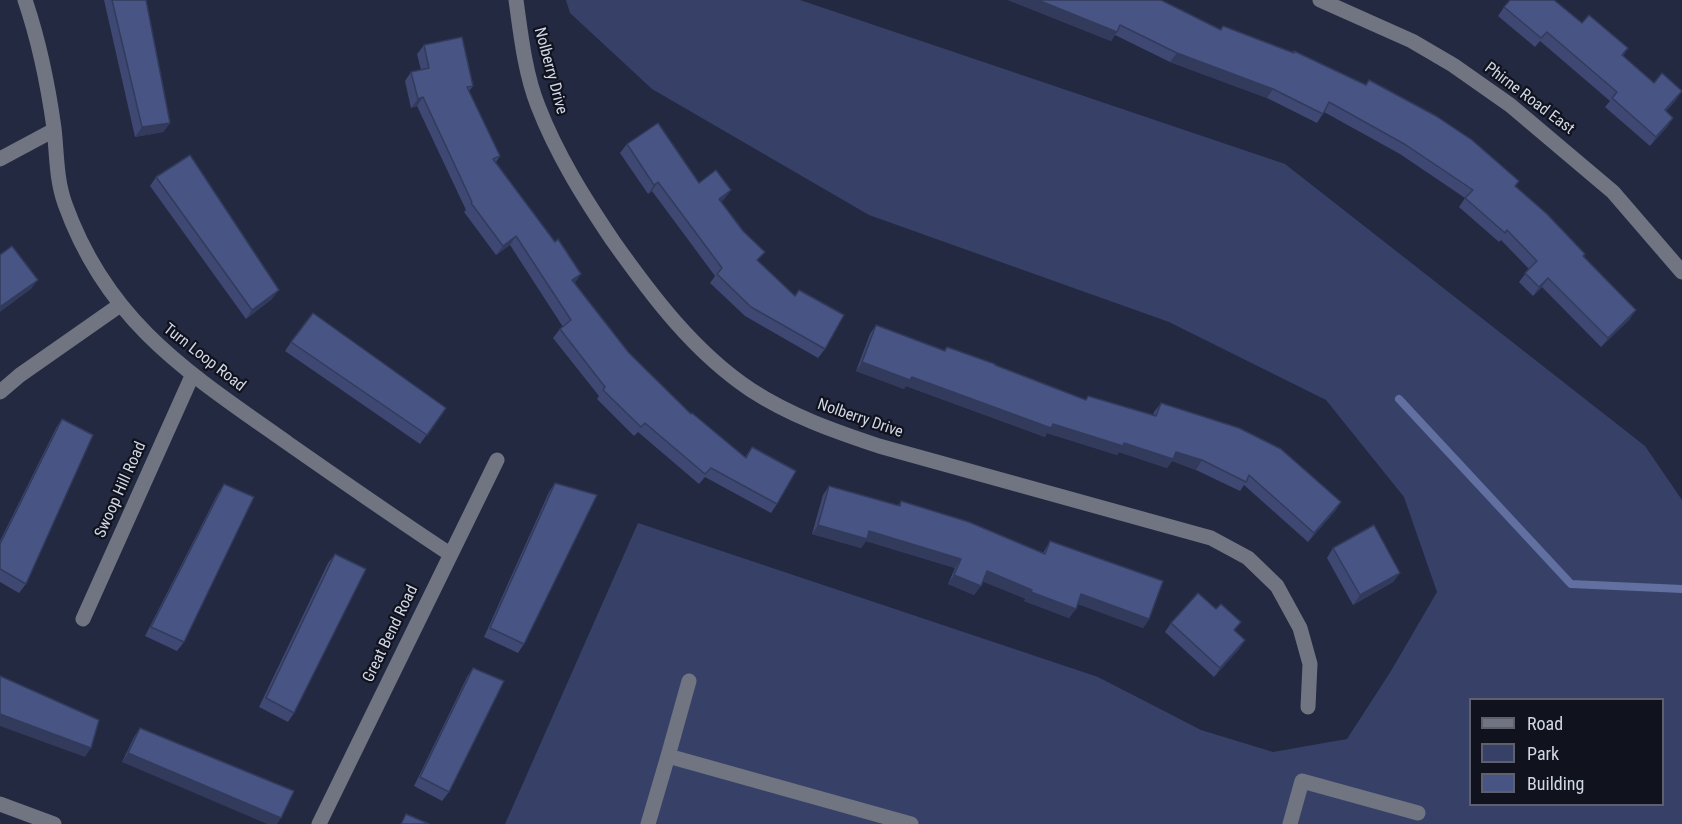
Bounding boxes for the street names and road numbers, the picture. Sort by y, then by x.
street label: Nolberry Drive [529,25,571,117]
street label: Phirne Road East [1480,59,1578,139]
street label: Turn Loop Road [159,320,249,396]
street label: Nolberry Drive [815,395,905,443]
street label: Swoop Hill Road [91,439,151,541]
street label: Great Bend Road [359,582,423,686]

